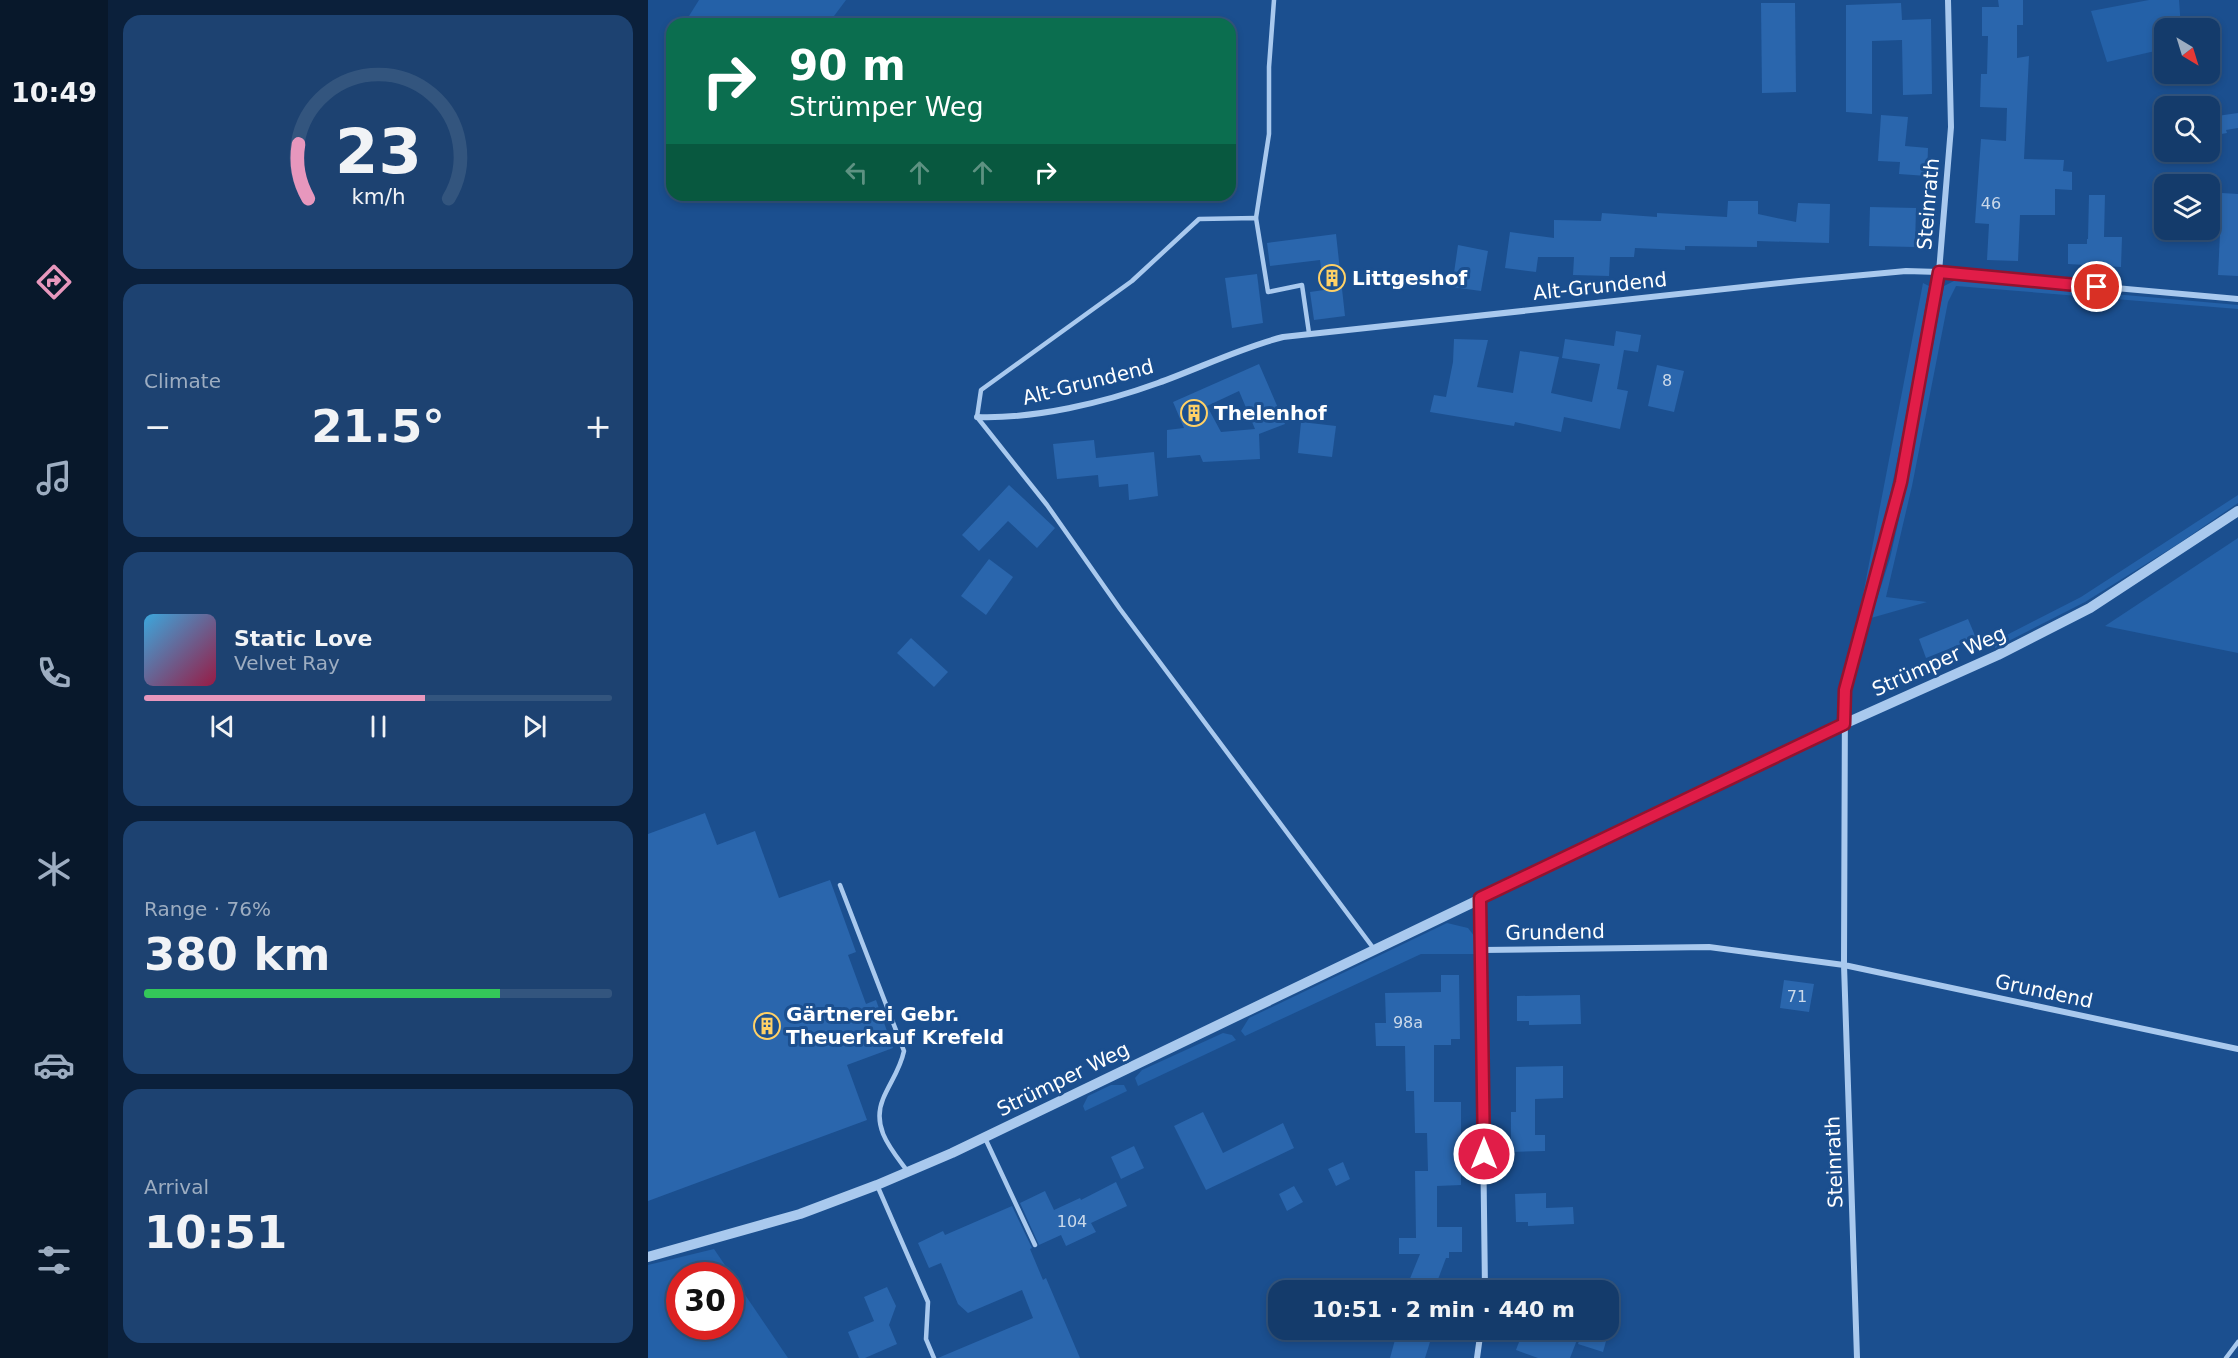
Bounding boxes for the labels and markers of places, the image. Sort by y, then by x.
pin [2071,261,2122,312]
building icon: Littgeshof [1317,263,1347,293]
place label: Littgeshof [1352,266,1467,290]
building icon: Thelenhof [1179,398,1209,428]
place label: Thelenhof [1214,401,1327,425]
place label: Gärtnerei Gebr. Theuerkauf Krefeld [786,1002,1004,1049]
building icon: Gärtnerei Gebr. Theuerkauf Krefeld [752,1011,782,1041]

